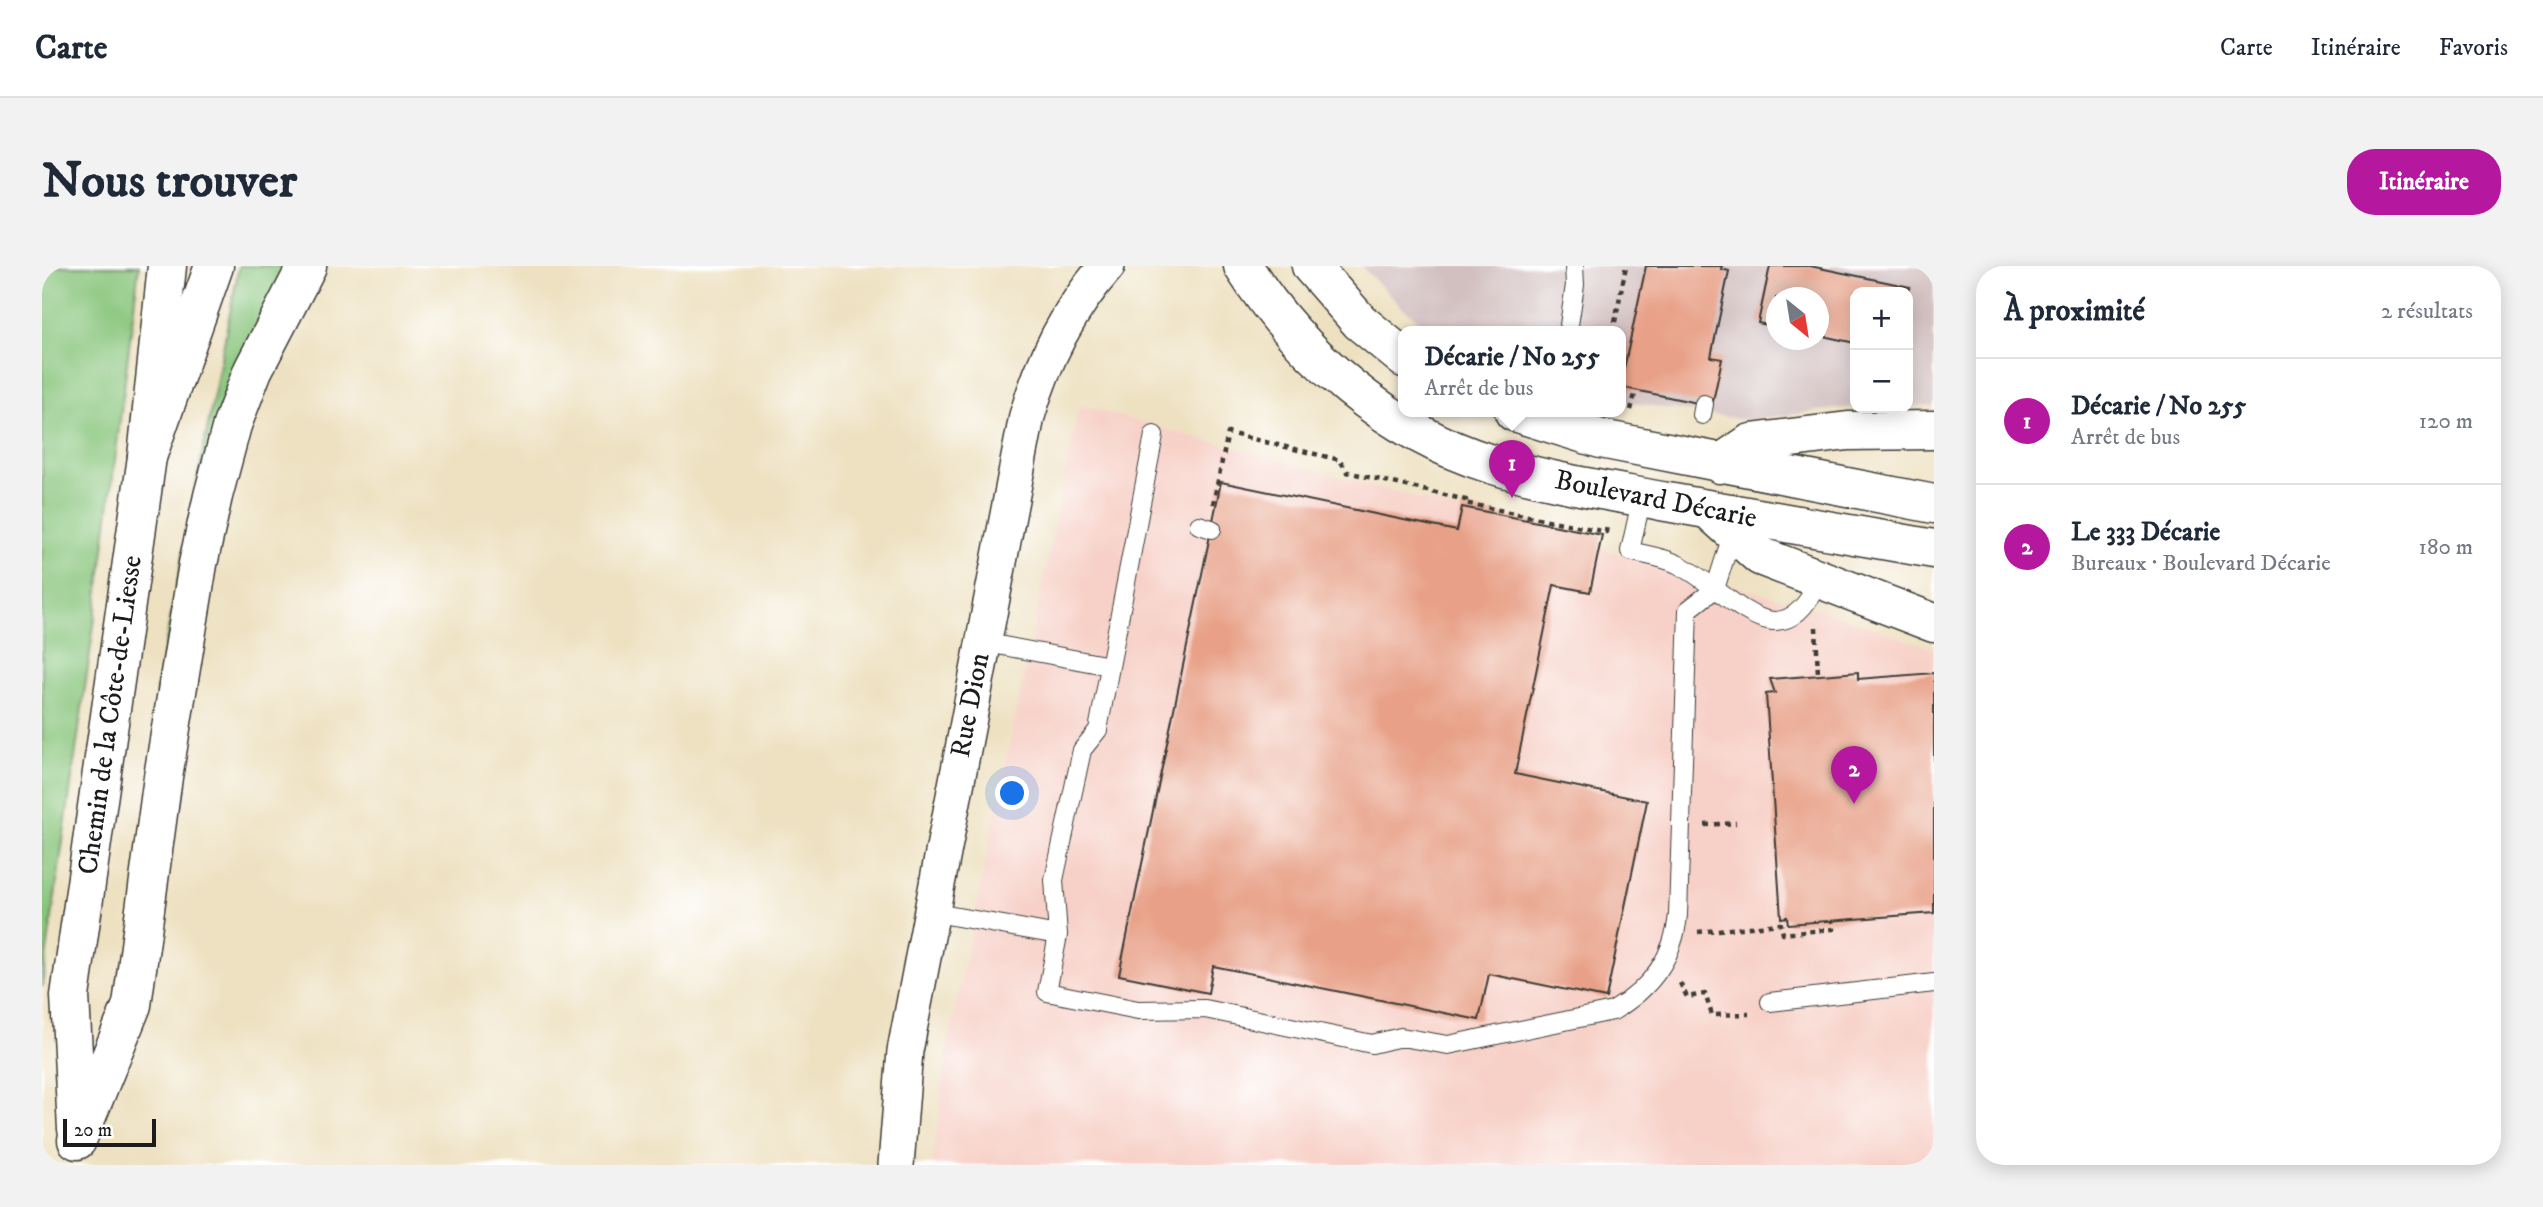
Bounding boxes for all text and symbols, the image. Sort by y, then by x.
text: Carte [35,28,107,69]
text: Carte [2220,33,2273,63]
text: Itinéraire [2311,33,2401,63]
text: Favoris [2439,33,2508,63]
button: Itinéraire [2347,149,2501,215]
text: Nous trouver [42,151,297,213]
north arrow [1766,287,1829,350]
map controls [1850,287,1913,413]
button: + [1850,287,1913,350]
text: À proximité [2004,293,2145,330]
text: 2 résultats [2381,297,2473,326]
popup [1398,326,1626,417]
text: Décarie / No 255 [1424,341,1600,374]
button: − [1850,350,1913,413]
text: Arrêt de bus [1424,374,1533,403]
text: Décarie / No 255 [2071,390,2246,423]
text: 1 [2023,407,2031,436]
text: 120 m [2419,407,2473,436]
text: Arrêt de bus [2071,423,2180,452]
pin: 1 [1489,440,1535,498]
street label: Boulevard Décarie [1552,462,1760,536]
text: Le 333 Décarie [2071,516,2220,549]
text: 2 [2021,533,2033,562]
text: 180 m [2418,533,2473,562]
text: Bureaux · Boulevard Décarie [2071,549,2331,578]
street label: Chemin de la Côte-de-Liesse [70,553,150,877]
street label: Rue Dion [943,649,997,760]
pin: 2 [1831,746,1877,804]
your location [995,776,1029,810]
scale bar [63,1116,156,1148]
text: 20 m [74,1119,112,1142]

